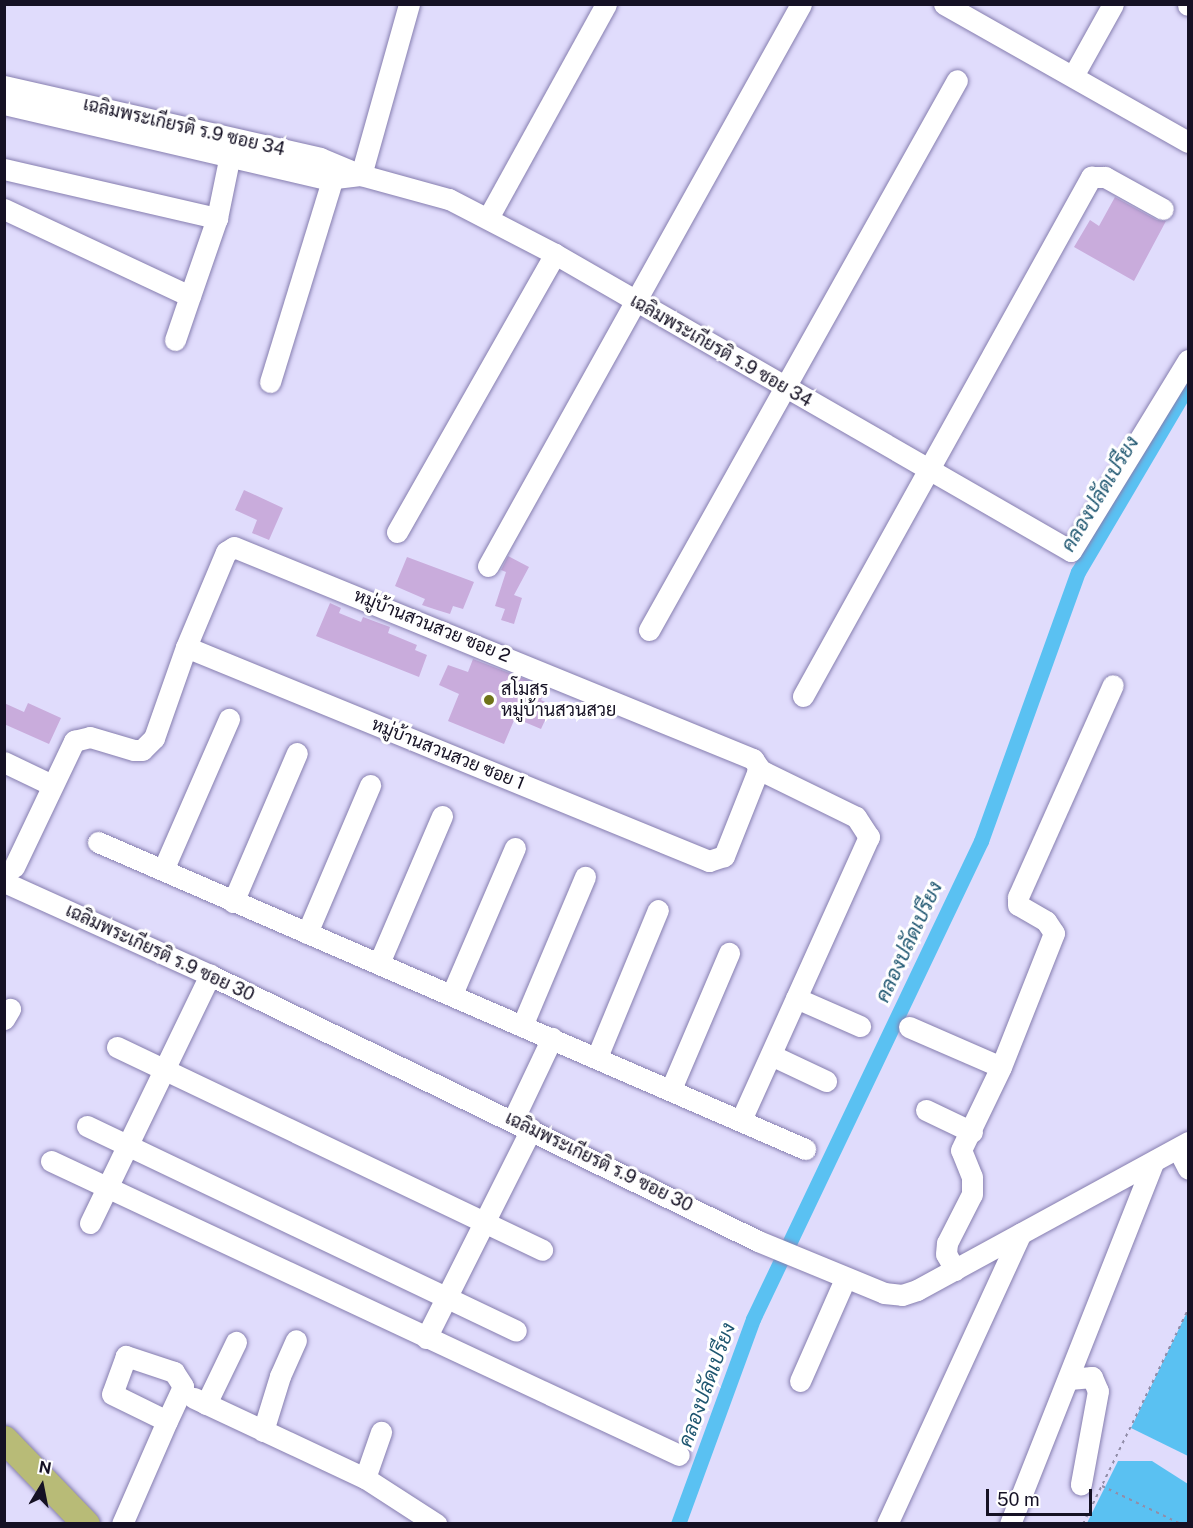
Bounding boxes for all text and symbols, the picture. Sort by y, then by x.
street label: เฉลิมพระเกียรติ ร.9 ซอย 34 [81,93,287,161]
street label: เฉลิมพระเกียรติ ร.9 ซอย 34 [626,290,816,412]
water label: คลองปลัดเปรียง [1056,432,1144,556]
street label: หมู่บ้านสวนสวย ซอย 2 [351,585,513,667]
place label: สโมสร หมู่บ้านสวนสวย [501,679,616,722]
marker: สโมสร หมู่บ้านสวนสวย [482,693,496,707]
street label: หมู่บ้านสวนสวย ซอย 1 [368,713,528,795]
water label: คลองปลัดเปรียง [871,878,947,1006]
street label: เฉลิมพระเกียรติ ร.9 ซอย 30 [62,900,258,1006]
street label: เฉลิมพระเกียรติ ร.9 ซอย 30 [502,1107,696,1217]
water label: คลองปลัดเปรียง [673,1320,741,1450]
north arrow [12,1456,72,1516]
text: N [37,1457,53,1478]
scale bar [989,1477,1096,1515]
text: 50 m [997,1489,1040,1510]

